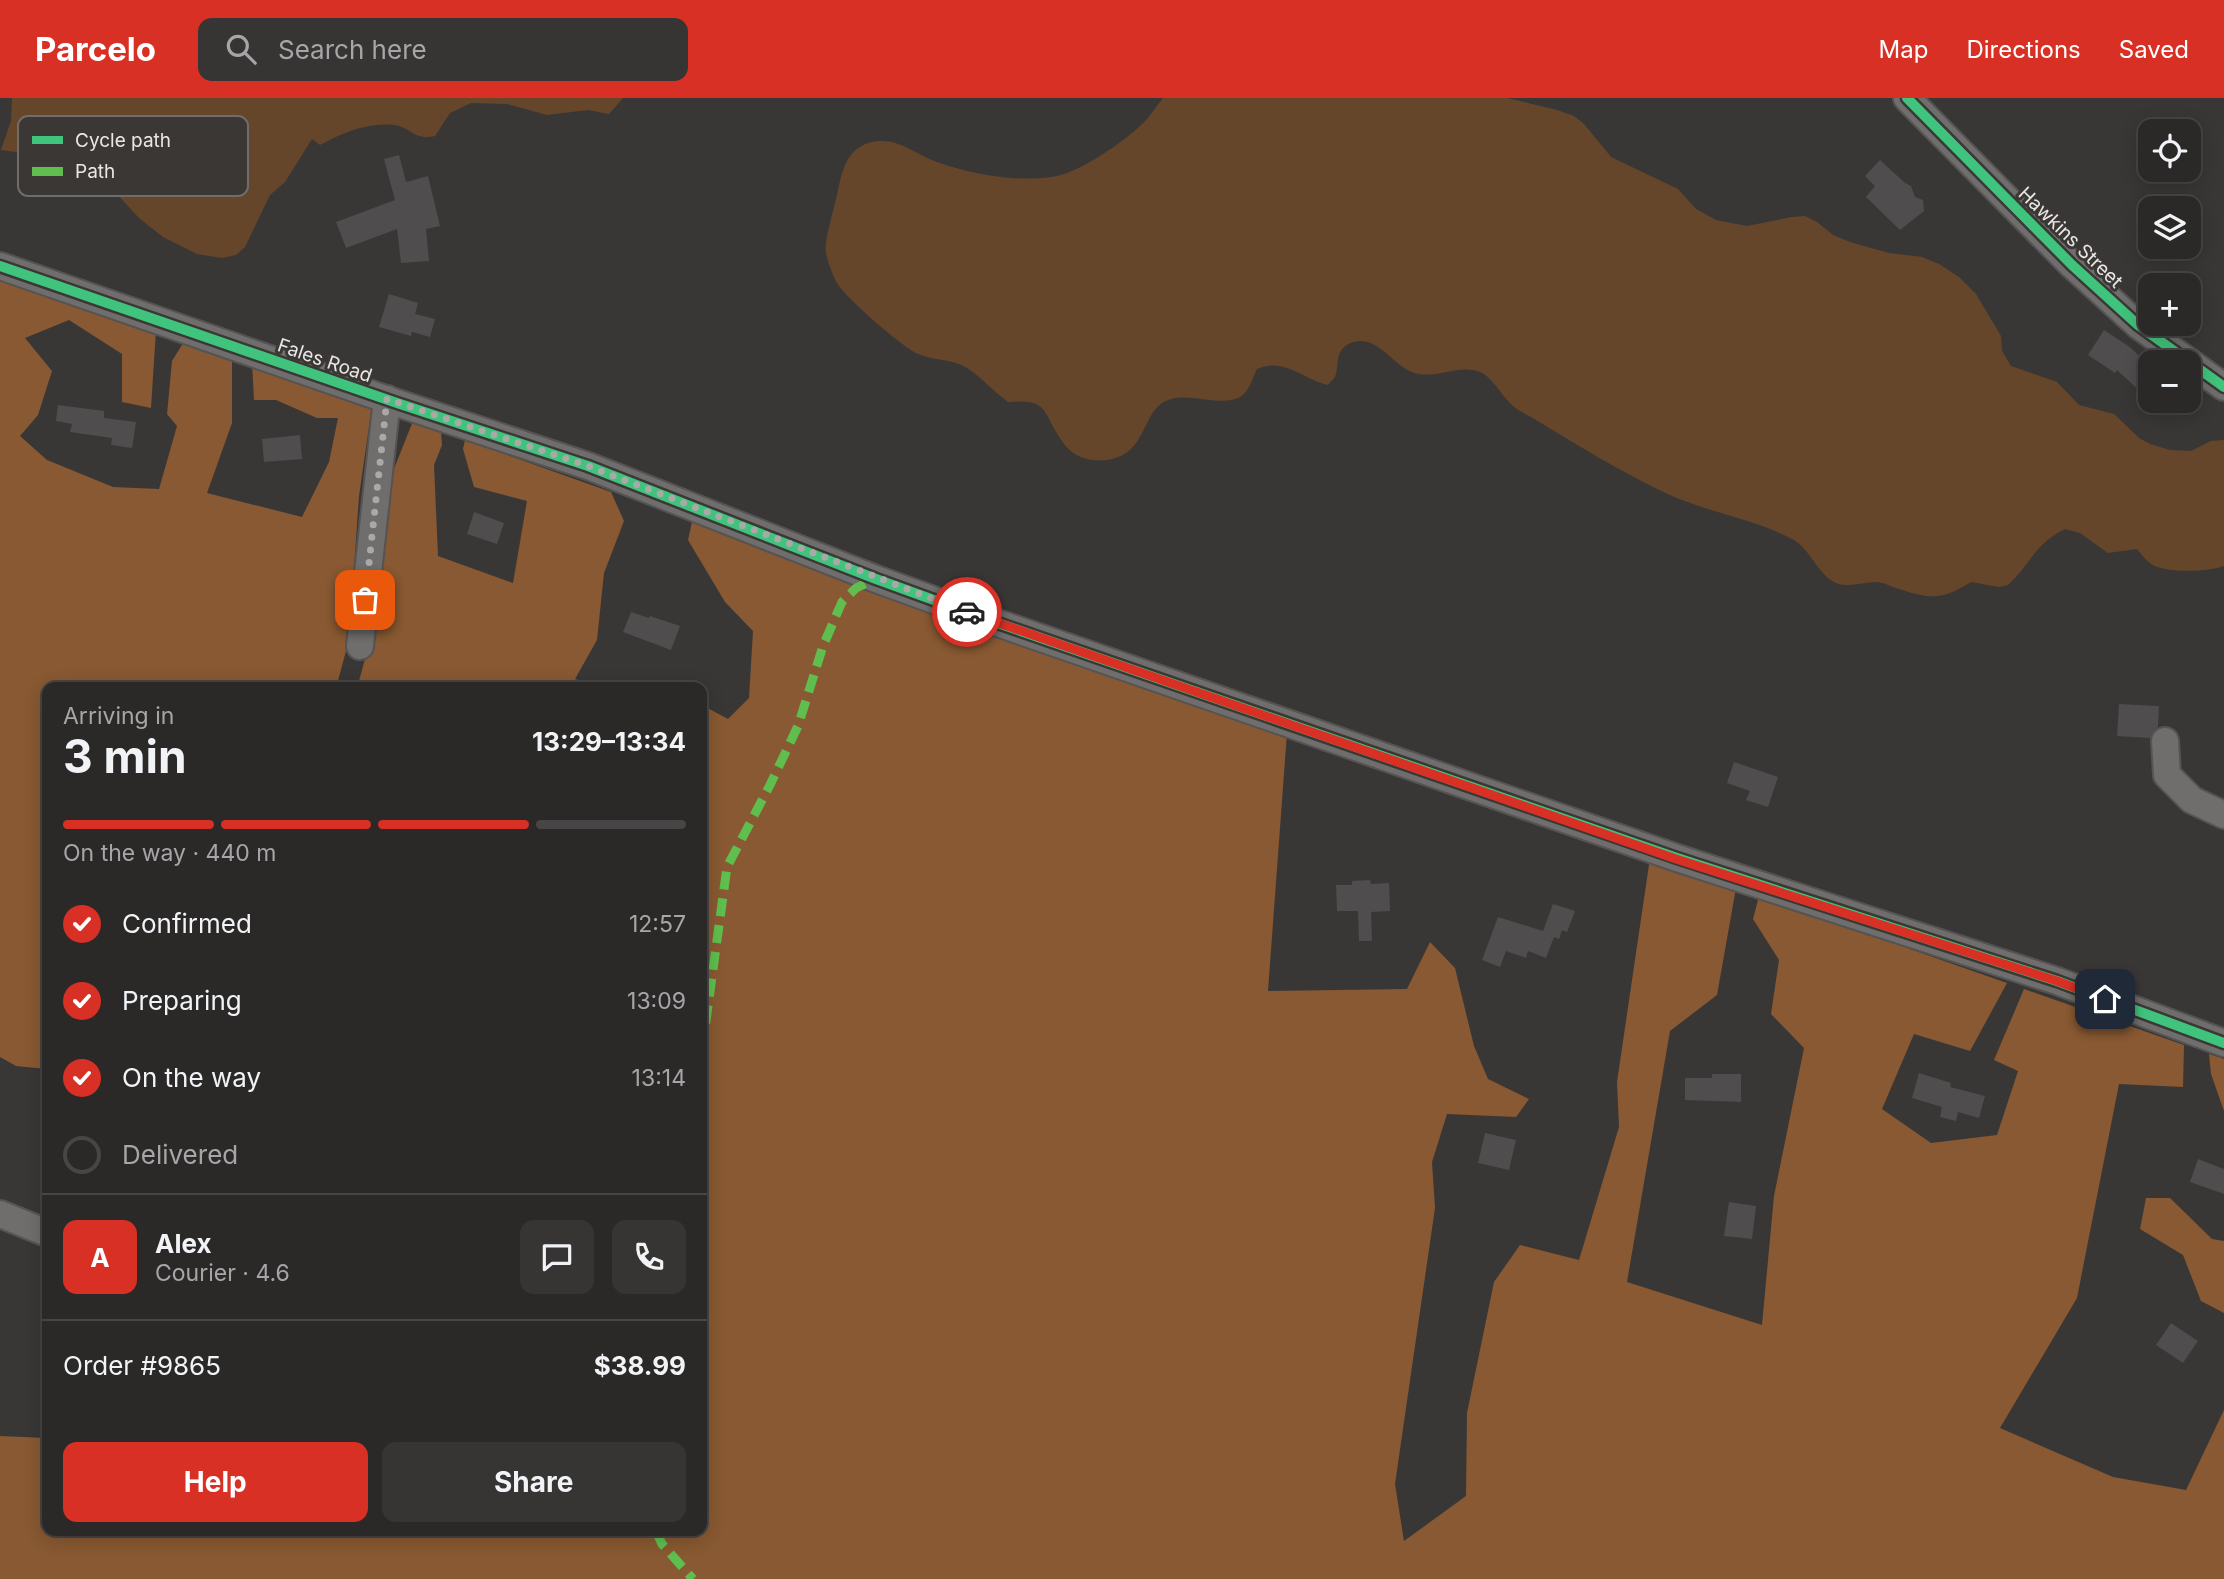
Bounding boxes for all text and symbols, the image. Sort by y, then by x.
search box [198,18,688,81]
text: Parcelo [35,29,156,69]
icon: search [222,30,260,68]
text: Search here [278,34,427,65]
text: Map [1879,35,1928,64]
text: Directions [1966,35,2081,64]
text: Saved [2119,35,2189,64]
legend [18,116,248,196]
map controls [2138,119,2201,413]
button: locate [2138,119,2201,182]
text: Cycle path [75,129,171,152]
text: Path [75,160,115,183]
street label: Hawkins Street [2014,182,2127,293]
button: layers [2138,196,2201,259]
button: + [2138,273,2201,336]
street label: Fales Road [275,334,375,387]
button: − [2138,350,2201,413]
pin [335,570,395,630]
courier [932,577,1002,647]
icon: bag [346,581,384,619]
icon: car [948,593,986,631]
text: Arriving in [63,702,174,730]
text: 13:29–13:34 [532,726,686,757]
text: 3 min [63,728,187,784]
text: On the way · 440 m [63,839,276,867]
icon: check [63,905,101,943]
text: Confirmed [122,908,252,939]
text: 12:57 [629,910,686,938]
pin [2075,969,2135,1029]
icon: home [2086,980,2124,1018]
icon: check [63,982,101,1020]
text: Preparing [122,985,242,1016]
text: 13:09 [627,987,686,1015]
icon: check [63,1059,101,1097]
text: On the way [122,1062,261,1093]
text: 13:14 [632,1064,686,1092]
text: Delivered [122,1139,238,1170]
button: chat [520,1220,594,1294]
button: phone [612,1220,686,1294]
text: Alex [155,1228,212,1259]
text: A [90,1242,110,1273]
text: Courier · 4.6 [155,1259,290,1287]
text: Order #9865 [63,1350,221,1381]
text: $38.99 [594,1350,686,1381]
button: Help [63,1442,368,1522]
button: Share [382,1442,686,1522]

